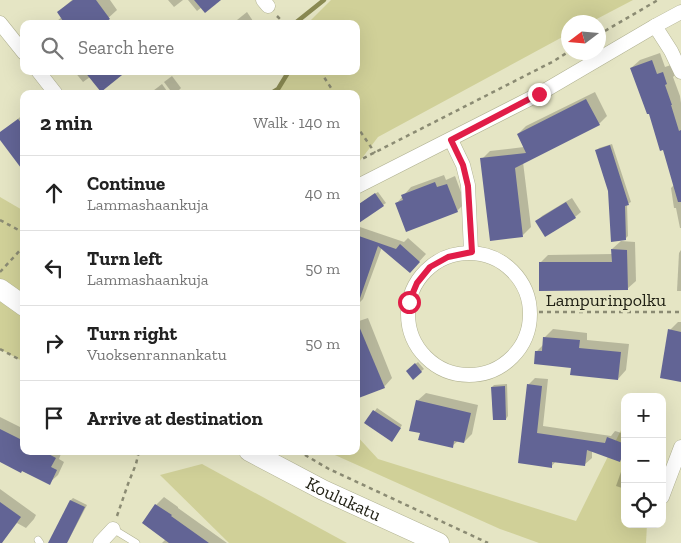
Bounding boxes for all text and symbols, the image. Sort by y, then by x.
north arrow [561,15,606,60]
search box [20,20,360,75]
icon: search [38,34,66,62]
text: Search here [78,36,174,59]
route end [528,83,551,106]
text: 2 min [40,110,92,135]
text: Walk · 140 m [253,113,340,132]
text: Continue [87,172,165,195]
icon: ahead [40,179,68,207]
text: 40 m [305,184,340,203]
text: Lammashaankuja [87,195,208,214]
text: Turn left [87,247,162,270]
icon: left [40,254,68,282]
text: 50 m [305,259,340,278]
text: Lammashaankuja [87,270,208,289]
street label: Lampurinpolku [546,289,666,311]
route start [398,291,421,314]
text: Turn right [87,322,177,345]
icon: right [40,329,68,357]
text: 50 m [305,334,340,353]
text: Vuoksenrannankatu [87,345,227,364]
map controls [621,393,666,528]
button: + [621,393,666,438]
icon: arrive [40,404,68,432]
text: Arrive at destination [87,407,263,430]
button: − [621,438,666,483]
street label: Koulukatu [302,472,384,526]
button: locate [621,483,666,528]

